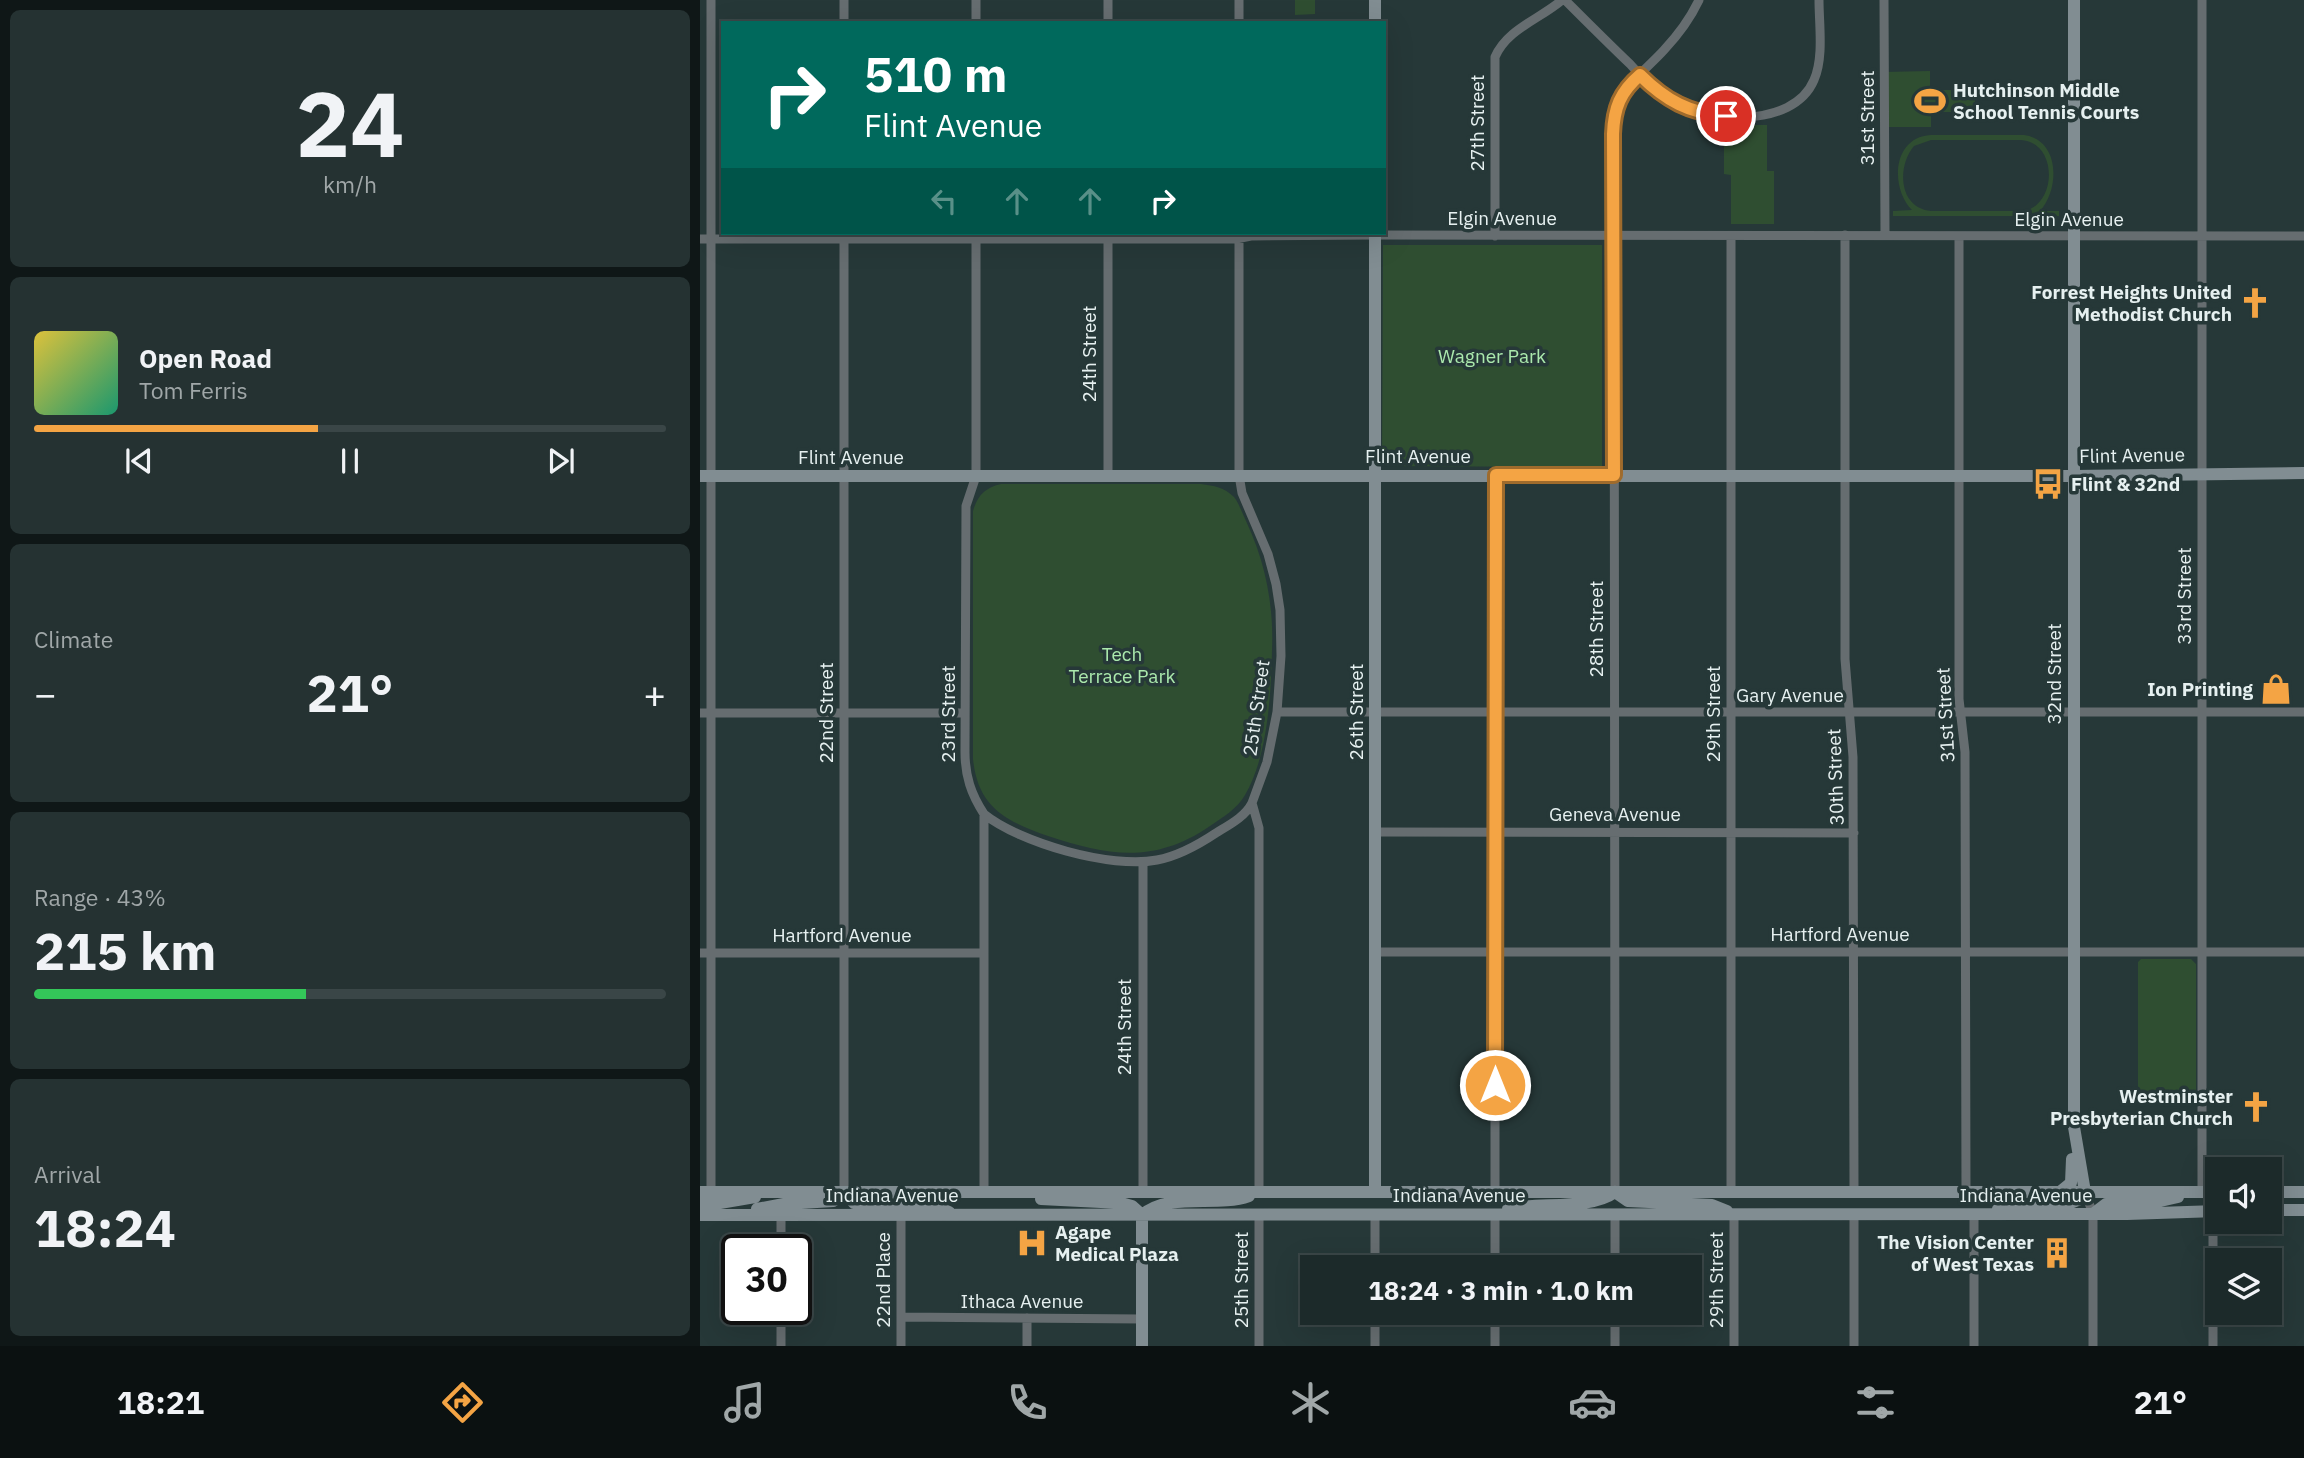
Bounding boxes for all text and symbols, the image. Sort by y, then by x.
text: 510 m [864,42,1008,105]
icon: right [749,49,840,140]
text: 24 [295,64,405,182]
street label: 31st Street [1855,70,1879,166]
street label: 27th Street [1465,75,1489,171]
place label: Hutchinson Middle School Tennis Courts [1953,78,2139,124]
sports icon: Hutchinson Middle School Tennis Courts [1913,84,1947,118]
pin [1696,86,1756,146]
icon: arrive [1707,97,1745,135]
text: Flint Avenue [864,104,1042,146]
text: km/h [323,169,377,199]
icon: left [925,182,963,220]
icon: ahead [998,182,1036,220]
icon: ahead [1071,182,1109,220]
icon: right [1144,182,1182,220]
street label: Elgin Avenue [1447,206,1557,230]
street label: Elgin Avenue [2014,207,2124,231]
place label: Forrest Heights United Methodist Church [2031,280,2232,326]
church icon: Forrest Heights United Methodist Church [2238,286,2272,320]
street label: 24th Street [1077,306,1101,402]
text: Open Road [139,341,272,375]
park label: Wagner Park [1438,344,1546,368]
text: Tom Ferris [139,375,248,405]
icon: previous [120,442,158,480]
icon: pause [331,442,369,480]
icon: next [542,442,580,480]
street label: Flint Avenue [2079,442,2185,468]
street label: Flint Avenue [1365,444,1471,468]
street label: Flint Avenue [798,445,904,469]
bus stop icon: Flint & 32nd [2031,467,2065,501]
place label: Flint & 32nd [2071,472,2180,496]
street label: 33rd Street [2172,547,2196,645]
street label: 28th Street [1584,581,1608,677]
street label: 32nd Street [2042,623,2066,725]
text: Climate [34,624,113,654]
park label: Tech Terrace Park [1069,642,1175,688]
street label: 25th Street [1237,658,1275,758]
text: 21° [307,659,393,726]
street label: 22nd Street [814,662,838,764]
street label: 26th Street [1344,664,1368,760]
street label: 23rd Street [936,665,960,763]
street label: 29th Street [1701,666,1725,762]
street label: 31st Street [1931,667,1959,763]
text: − [34,669,57,718]
text: + [643,669,666,718]
shop icon: Ion Printing [2259,672,2293,706]
place label: Ion Printing [2147,677,2254,701]
street label: Gary Avenue [1736,683,1844,707]
street label: 30th Street [1821,728,1849,826]
street label: Geneva Avenue [1549,802,1681,826]
text: Range · 43% [34,882,166,912]
text: 215 km [34,917,216,984]
street label: Hartford Avenue [1770,922,1910,946]
street label: Hartford Avenue [772,923,912,947]
street label: 24th Street [1112,979,1136,1075]
position arrow [1458,1048,1532,1122]
place label: Westminster Presbyterian Church [2050,1084,2233,1130]
church icon: Westminster Presbyterian Church [2239,1090,2273,1124]
map controls [2205,1157,2282,1325]
button: sound [2205,1157,2282,1234]
text: Arrival [34,1159,101,1189]
street label: Indiana Avenue [825,1183,959,1207]
street label: Indiana Avenue [1392,1183,1526,1207]
street label: Indiana Avenue [1959,1183,2093,1207]
text: 18:24 [34,1194,176,1261]
place label: Agape Medical Plaza [1055,1220,1179,1266]
hospital icon: Agape Medical Plaza [1015,1226,1049,1260]
place label: The Vision Center of West Texas [1877,1230,2034,1276]
street label: 22nd Place [871,1232,895,1328]
street label: 25th Street [1229,1232,1253,1328]
street label: 29th Street [1704,1232,1728,1328]
speed limit sign: 30 [721,1234,812,1325]
building icon: The Vision Center of West Texas [2040,1236,2074,1270]
button: layers [2205,1248,2282,1325]
text: 18:24 · 3 min · 1.0 km [1368,1273,1634,1307]
street label: Ithaca Avenue [961,1289,1083,1313]
icon: directions [438,1378,487,1427]
icon: music [720,1378,769,1427]
icon: phone [1003,1378,1052,1427]
icon: climate [1286,1378,1335,1427]
icon: car [1568,1378,1617,1427]
icon: filters [1851,1378,1900,1427]
text: 18:21 [117,1381,204,1423]
text: 21° [2134,1381,2187,1423]

